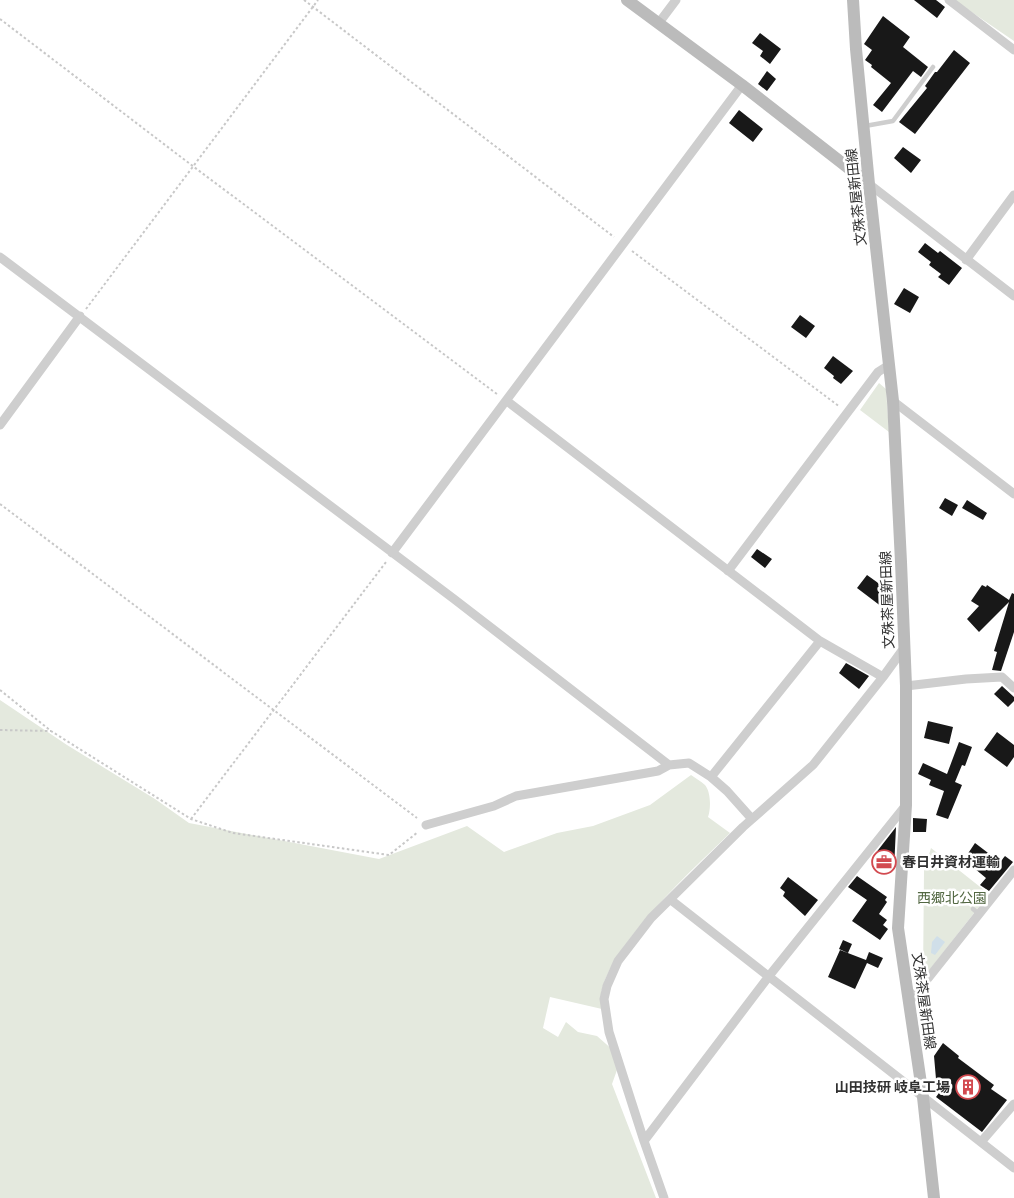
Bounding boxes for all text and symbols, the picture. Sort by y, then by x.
street label: 文殊茶屋新田線 [843,147,870,247]
street label: 文殊茶屋新田線 [877,551,898,649]
office icon: 春日井資材運輸 [871,849,897,875]
place label: 春日井資材運輸 [902,854,1000,871]
park label: 西郷北公園 [917,890,987,907]
street label: 文殊茶屋新田線 [908,951,939,1051]
building icon: 山田技研 岐阜工場 [955,1074,981,1100]
place label: 山田技研 岐阜工場 [835,1079,950,1096]

